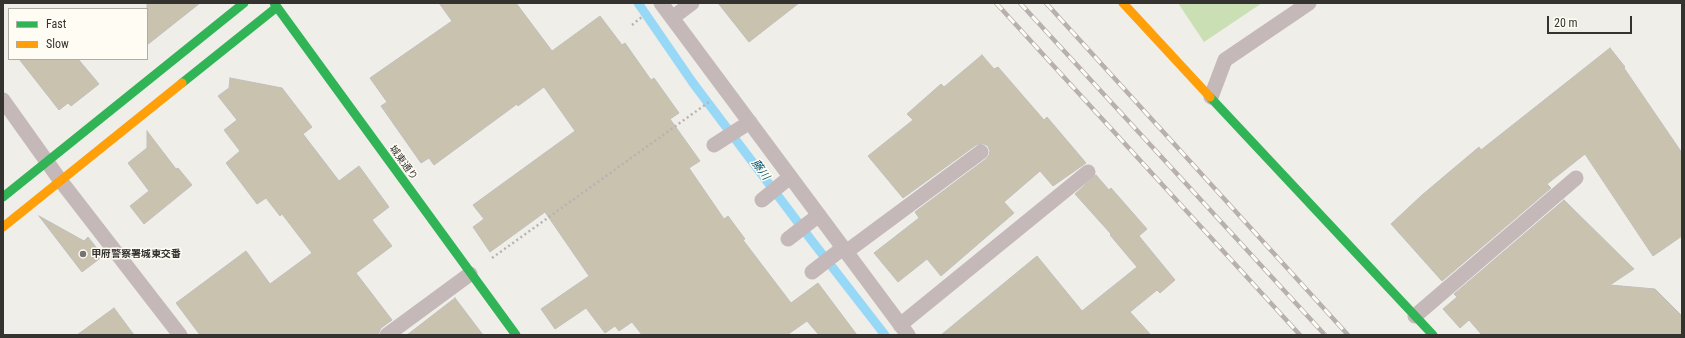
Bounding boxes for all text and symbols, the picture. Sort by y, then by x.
legend [8,8,148,60]
scale bar [1549,8,1634,34]
text: 20 m [1554,16,1578,30]
text: Fast [46,17,66,31]
text: Slow [46,37,69,51]
street label: 城東通り [386,143,420,183]
water label: 藤川 [748,157,772,183]
place label: 甲府警察署城東交番 [91,248,181,260]
marker: 甲府警察署城東交番 [78,249,88,259]

